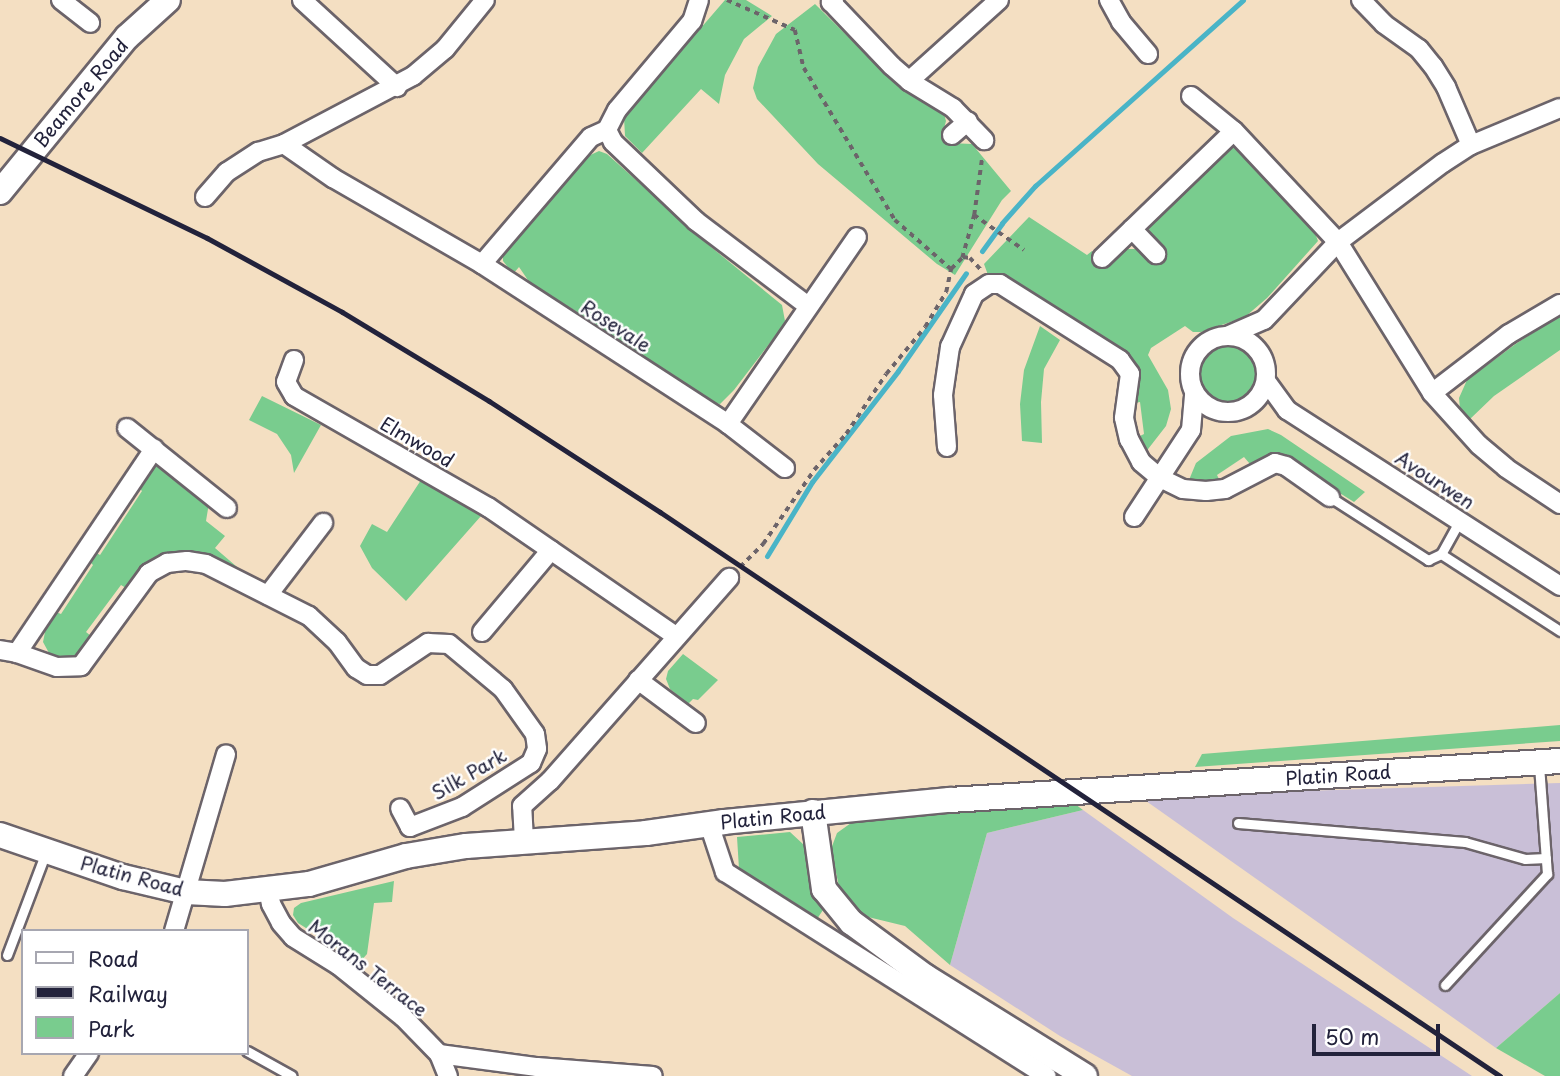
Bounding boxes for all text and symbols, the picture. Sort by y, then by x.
street label: Beamore Road [30,35,132,151]
street label: Rosevale [577,295,655,357]
street label: Elmwood [376,412,458,472]
street label: Avourwen [1391,446,1479,514]
street label: Silk Park [427,743,511,805]
street label: Platin Road [1285,760,1391,790]
street label: Platin Road [719,800,827,834]
street label: Platin Road [78,851,186,901]
street label: Morans Terrace [305,915,431,1021]
legend [21,929,248,1055]
text: Road [88,942,139,974]
text: Railway [88,977,168,1009]
scale bar [1315,1010,1443,1054]
text: Park [88,1012,135,1044]
text: 50 m [1325,1020,1379,1052]

